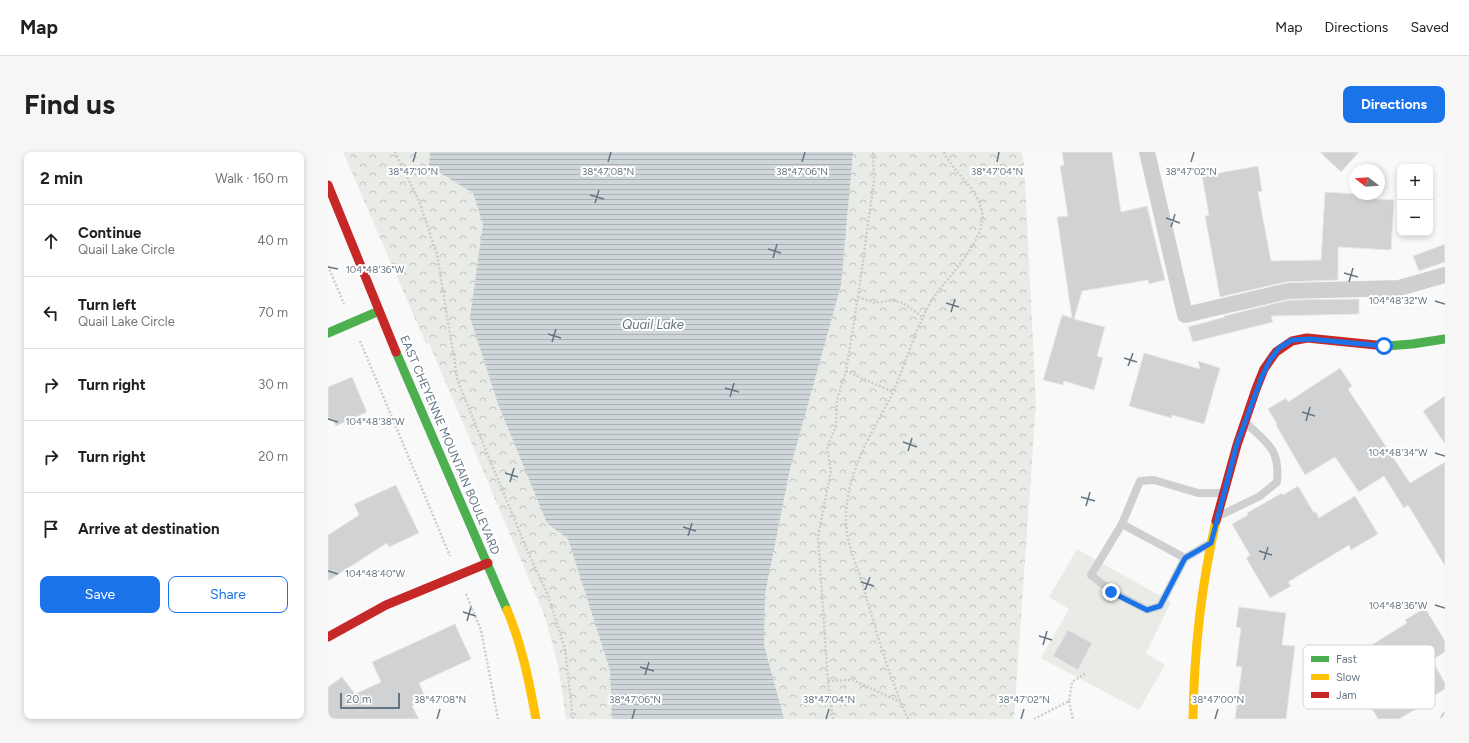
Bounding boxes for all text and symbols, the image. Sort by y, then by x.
text: Map [20,16,58,39]
text: Map [1275,19,1303,36]
text: Directions [1325,19,1388,36]
text: Saved [1410,19,1449,36]
button: Directions [1343,86,1445,123]
text: Find us [24,87,115,121]
north arrow [1349,164,1385,200]
map controls [1397,164,1433,236]
button: + [1397,164,1433,200]
text: 38°47'10"N [388,165,438,178]
text: 38°47'08"N [582,165,634,178]
text: 38°47'06"N [776,165,828,178]
text: 38°47'04"N [971,165,1023,178]
text: 38°47'02"N [1165,165,1217,178]
text: 2 min [40,168,83,188]
text: Walk · 160 m [215,171,288,186]
button: − [1397,200,1433,236]
text: Continue [78,224,141,242]
icon: ahead [40,230,62,252]
text: 40 m [257,233,288,248]
text: Quail Lake Circle [78,242,175,257]
text: 104°48'36"W [346,263,405,276]
text: 104°48'32"W [1369,294,1428,307]
text: Turn left [78,296,136,314]
icon: left [40,302,62,324]
text: 70 m [258,305,288,320]
text: Quail Lake Circle [78,314,175,329]
water label: Quail Lake [622,317,684,332]
street label: EAST CHEYENNE MOUNTAIN BOULEVARD [397,333,503,557]
route start [1375,337,1393,355]
icon: right [40,374,62,396]
text: Turn right [78,376,146,394]
text: 30 m [258,377,288,392]
text: 104°48'38"W [345,415,405,428]
icon: right [40,446,62,468]
text: 104°48'34"W [1368,446,1428,459]
text: Turn right [78,448,146,466]
text: 20 m [258,449,288,464]
icon: arrive [40,518,62,540]
text: Arrive at destination [78,520,219,538]
text: 104°48'40"W [345,567,406,580]
button: Save [40,576,160,613]
button: Share [168,576,288,613]
route end [1102,583,1120,601]
text: 104°48'36"W [1369,599,1428,612]
legend [1303,645,1435,709]
text: Fast [1336,653,1357,666]
text: Slow [1336,671,1360,684]
text: Jam [1336,689,1357,702]
scale bar [340,691,400,710]
text: 20 m [346,693,371,706]
text: 38°47'08"N [414,693,466,706]
text: 38°47'06"N [609,693,661,706]
text: 38°47'04"N [803,693,855,706]
text: 38°47'02"N [998,693,1050,706]
text: 38°47'00"N [1192,693,1244,706]

